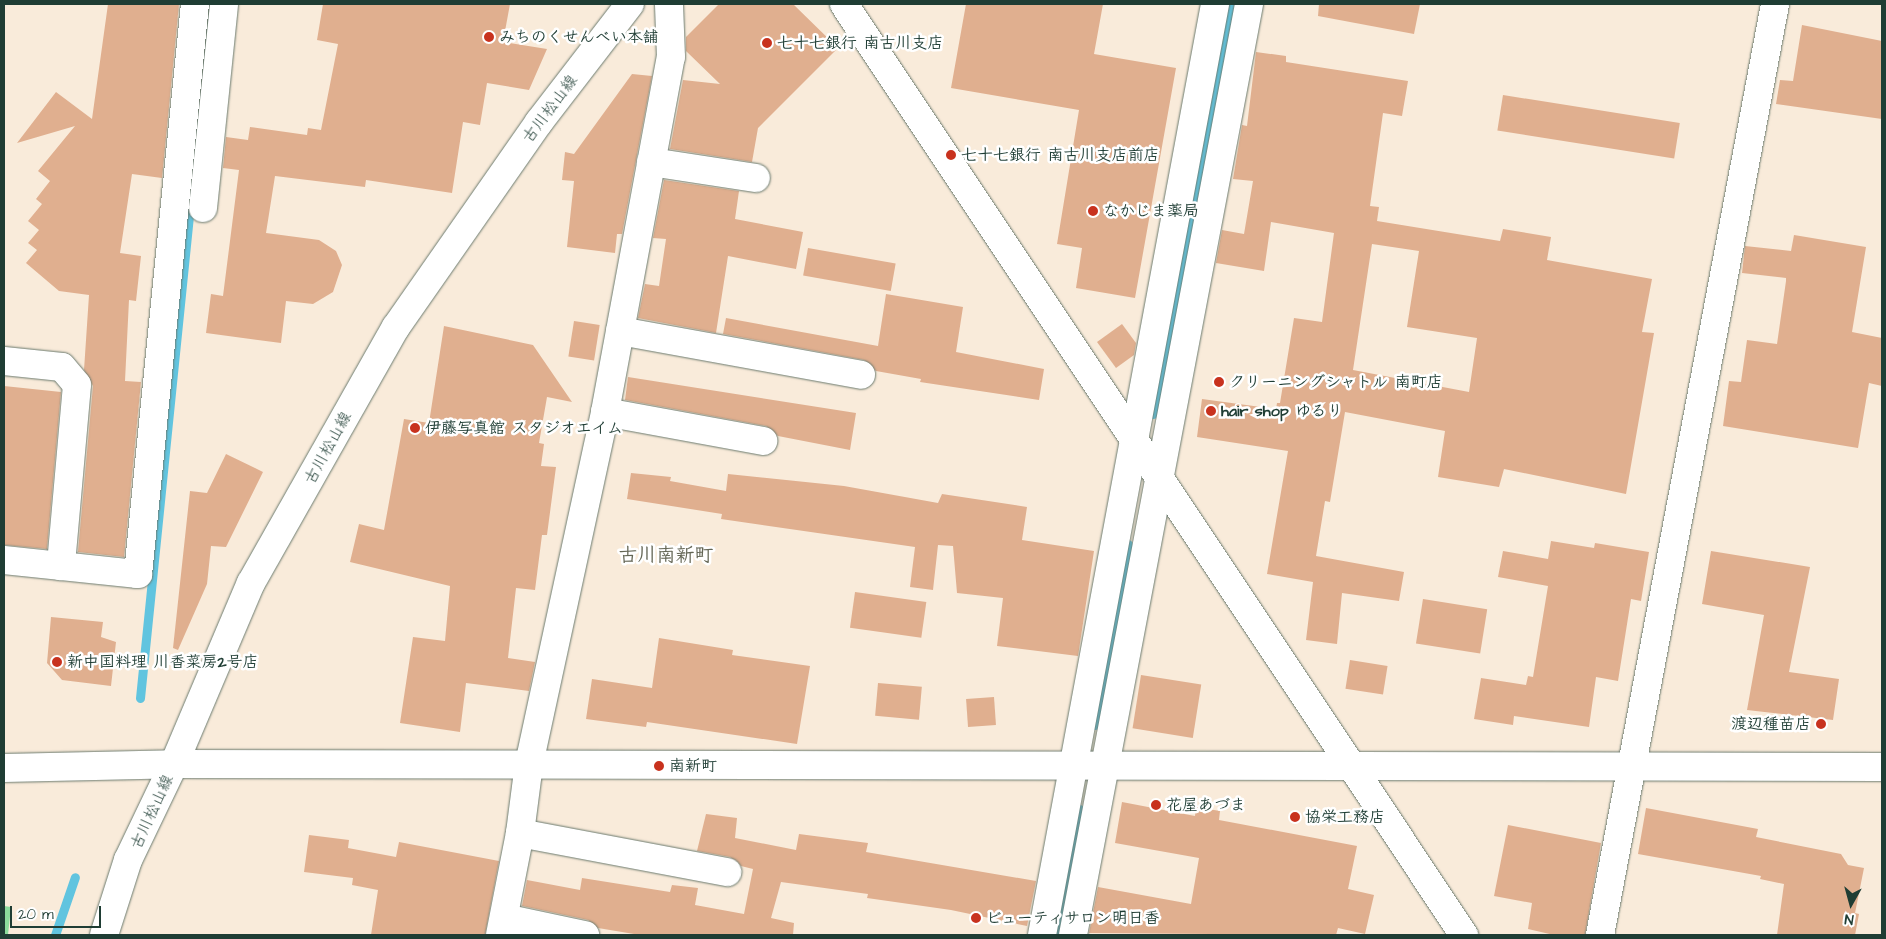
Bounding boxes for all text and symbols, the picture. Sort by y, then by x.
place label: みちのくせんべい本舗 [499,27,659,47]
marker: みちのくせんべい本舗 [483,31,495,43]
place label: 七十七銀行 南古川支店 [777,33,943,53]
marker: 七十七銀行 南古川支店 [761,37,773,49]
street label: 古川松山線 [518,71,582,147]
place label: 七十七銀行 南古川支店前店 [961,145,1159,165]
marker: 七十七銀行 南古川支店前店 [945,149,957,161]
place label: なかじま薬局 [1103,201,1199,221]
marker: なかじま薬局 [1087,205,1099,217]
place label: クリーニングシャトル 南町店 [1229,372,1443,392]
marker: クリーニングシャトル 南町店 [1213,376,1225,388]
place label: hair shop ゆるり [1221,401,1343,421]
marker: hair shop ゆるり [1205,405,1217,417]
street label: 古川松山線 [300,408,356,488]
place label: 伊藤写真館 スタジオエイム [425,418,623,438]
marker: 伊藤写真館 スタジオエイム [409,422,421,434]
district label: 古川南新町 [619,545,713,567]
place label: 新中国料理 川香菜房2号店 [67,652,259,672]
marker: 新中国料理 川香菜房2号店 [51,656,63,668]
place label: 渡辺種苗店 [1731,714,1811,734]
marker: 渡辺種苗店 [1815,718,1827,730]
place label: 南新町 [669,756,717,776]
marker: 南新町 [653,760,665,772]
street label: 古川松山線 [126,772,178,852]
place label: 花屋あづま [1166,795,1246,815]
marker: 花屋あづま [1150,799,1162,811]
place label: 協栄工務店 [1305,807,1385,827]
marker: 協栄工務店 [1289,811,1301,823]
north arrow [1826,879,1876,929]
scale bar [12,896,104,928]
text: 20 m [18,904,54,925]
place label: ビューティサロン明日香 [986,908,1162,928]
text: N [1844,908,1855,929]
marker: ビューティサロン明日香 [970,912,982,924]

